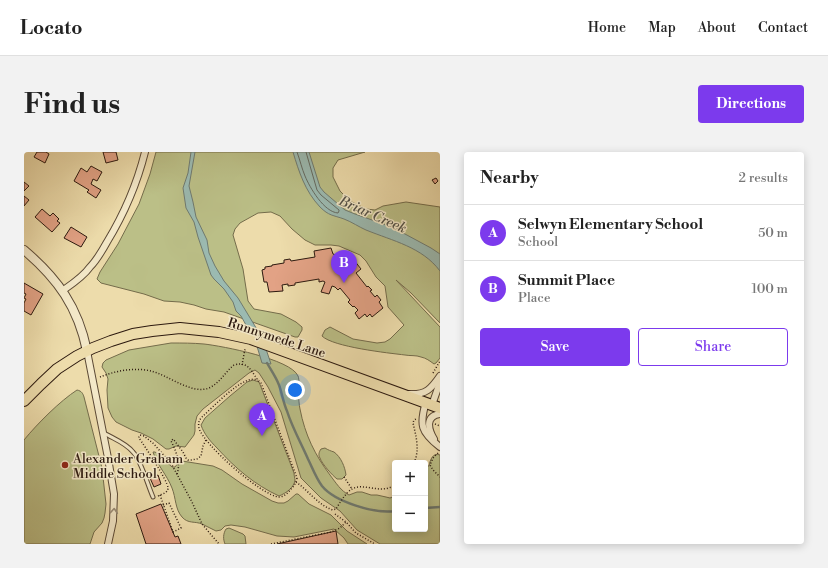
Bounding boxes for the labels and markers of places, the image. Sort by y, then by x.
pin: B [331,250,357,283]
pin: A [249,403,275,436]
place label: Alexander Graham Middle School [72,451,184,482]
marker: Alexander Graham Middle School [60,460,70,470]

